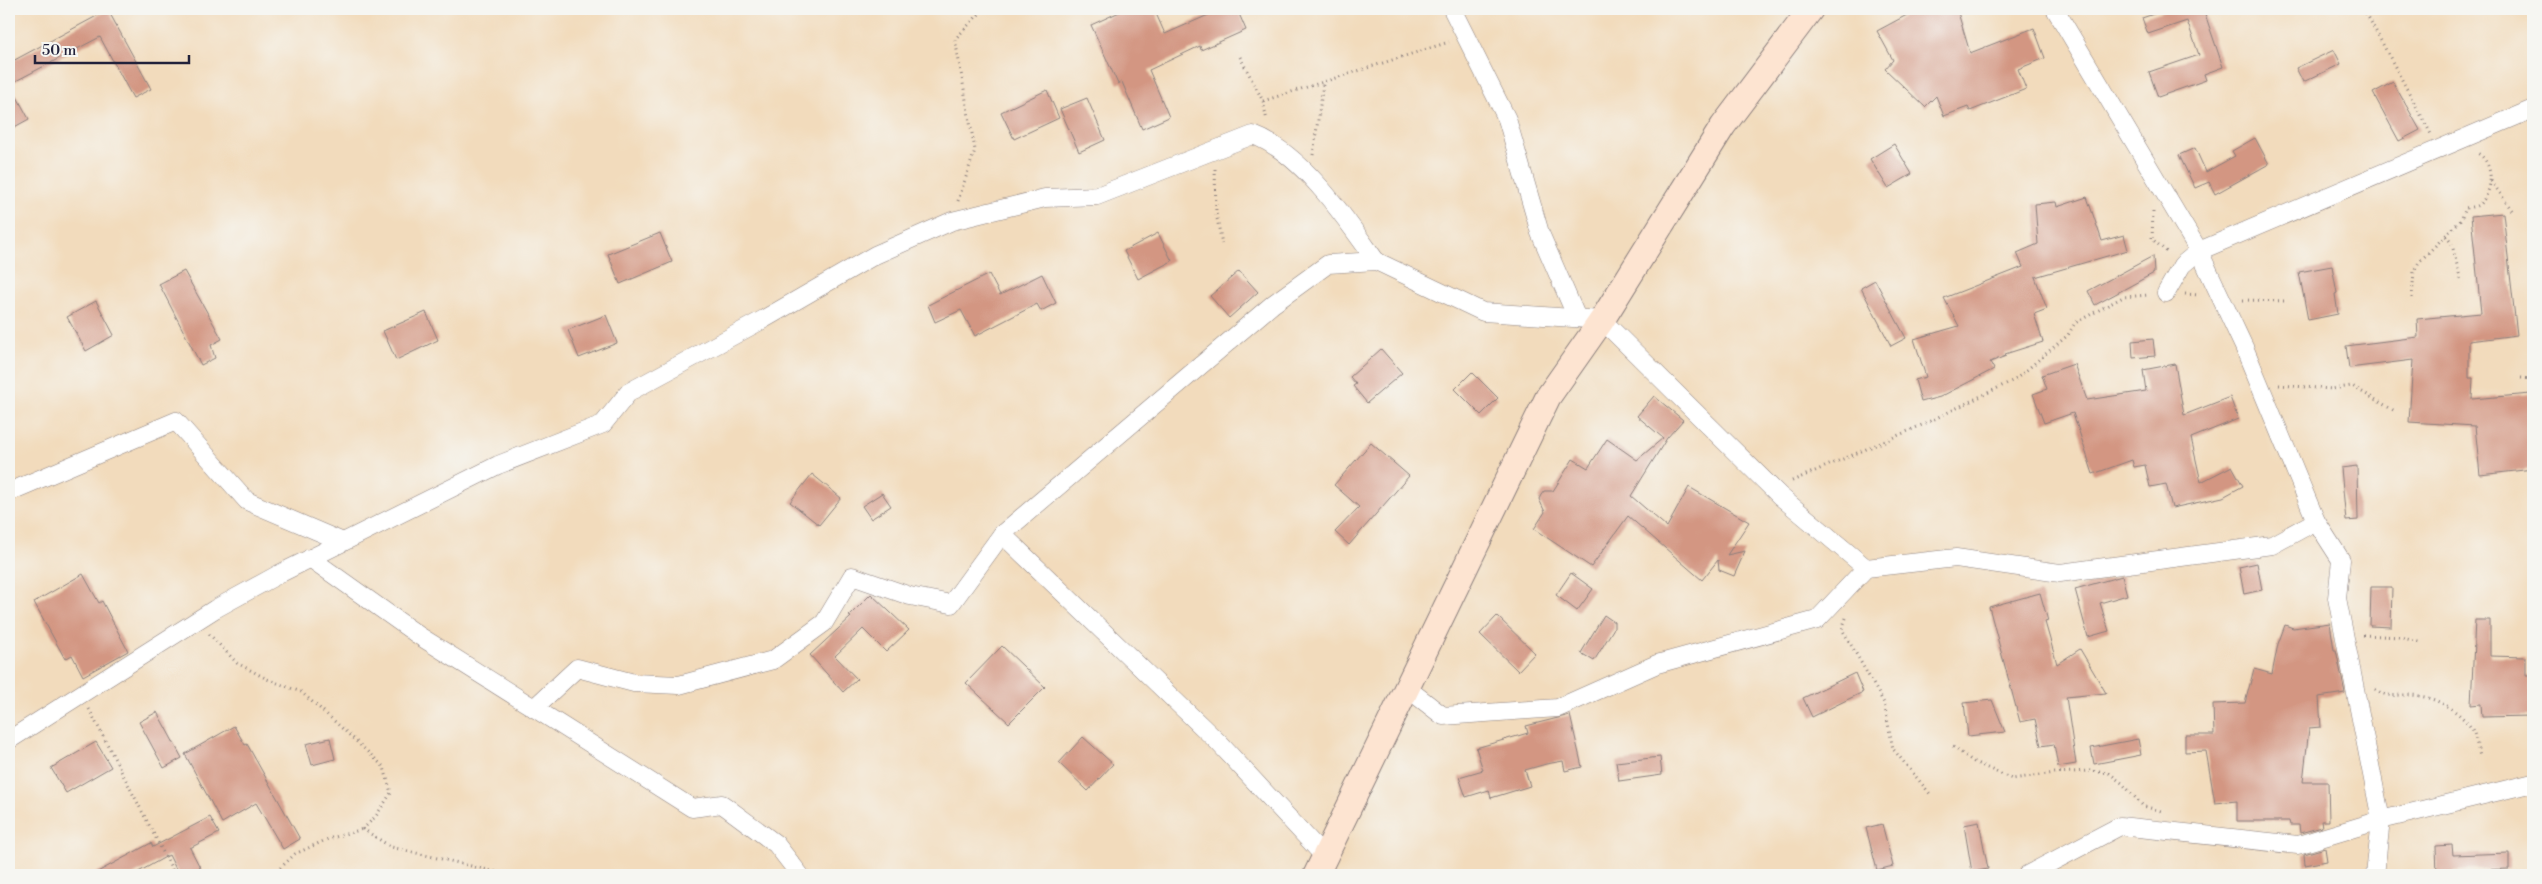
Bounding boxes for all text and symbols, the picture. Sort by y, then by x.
scale bar [35,32,189,64]
text: 50 m [42,41,76,60]

